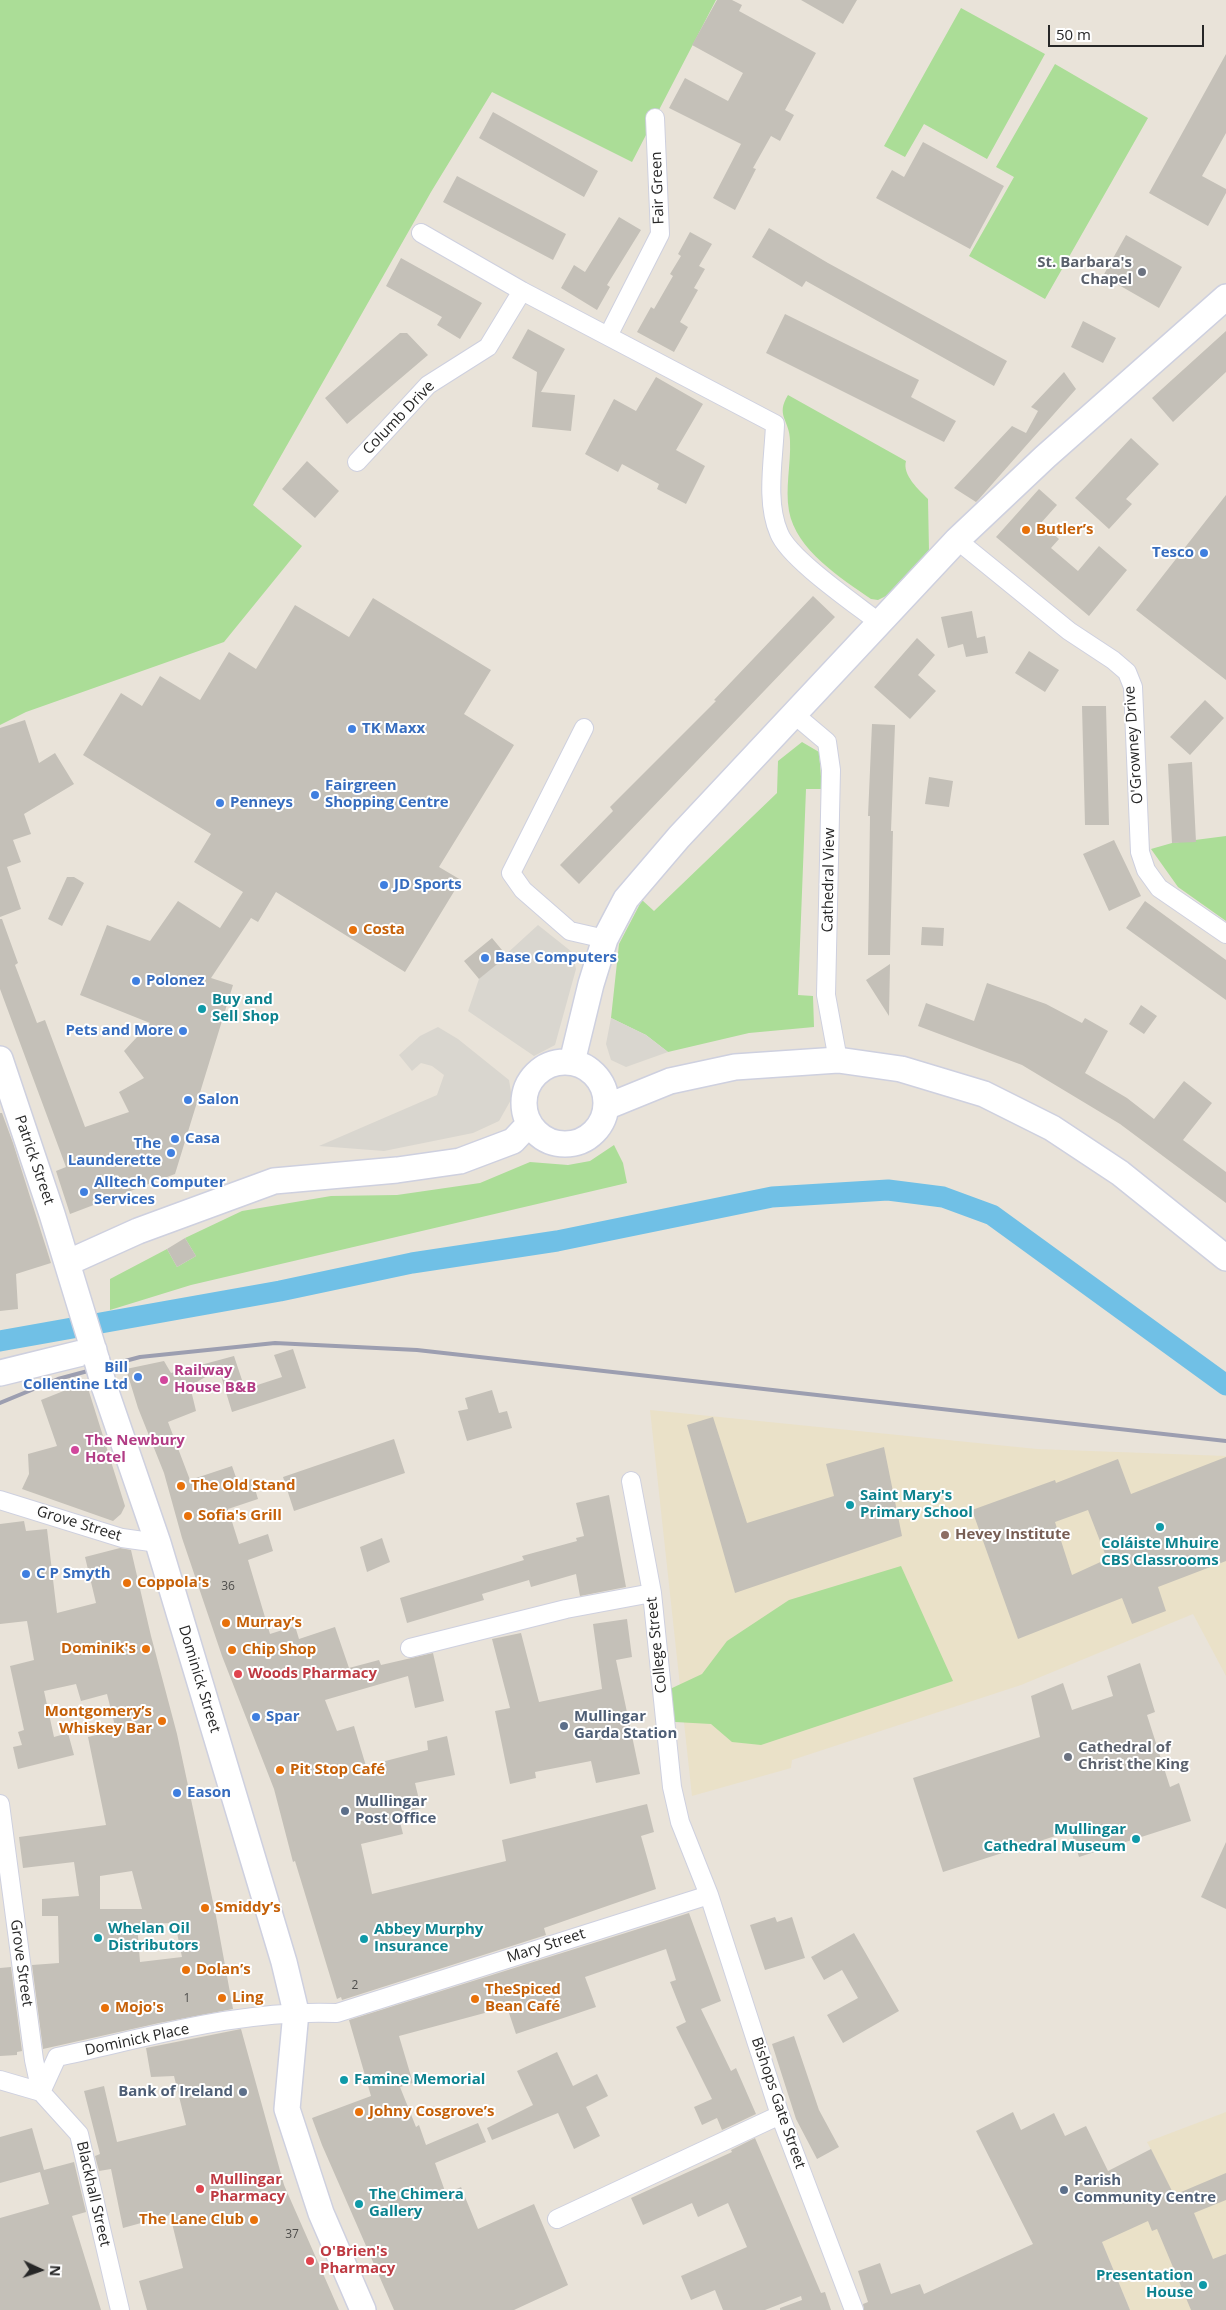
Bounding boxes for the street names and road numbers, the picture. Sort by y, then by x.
street label: Fair Green [648,151,668,225]
street label: Columb Drive [359,378,439,458]
street label: O'Growney Drive [1121,685,1147,805]
street label: Cathedral View [819,827,839,933]
street label: Patrick Street [10,1113,58,1207]
street label: Grove Street [34,1503,124,1545]
street label: College Street [643,1596,671,1694]
street label: Dominick Street [174,1623,224,1735]
street label: Grove Street [6,1918,36,2008]
street label: Mary Street [505,1925,587,1967]
street label: Dominick Place [83,2020,191,2060]
street label: Bishops Gate Street [747,2035,809,2171]
street label: Blackhall Street [72,2139,114,2249]

